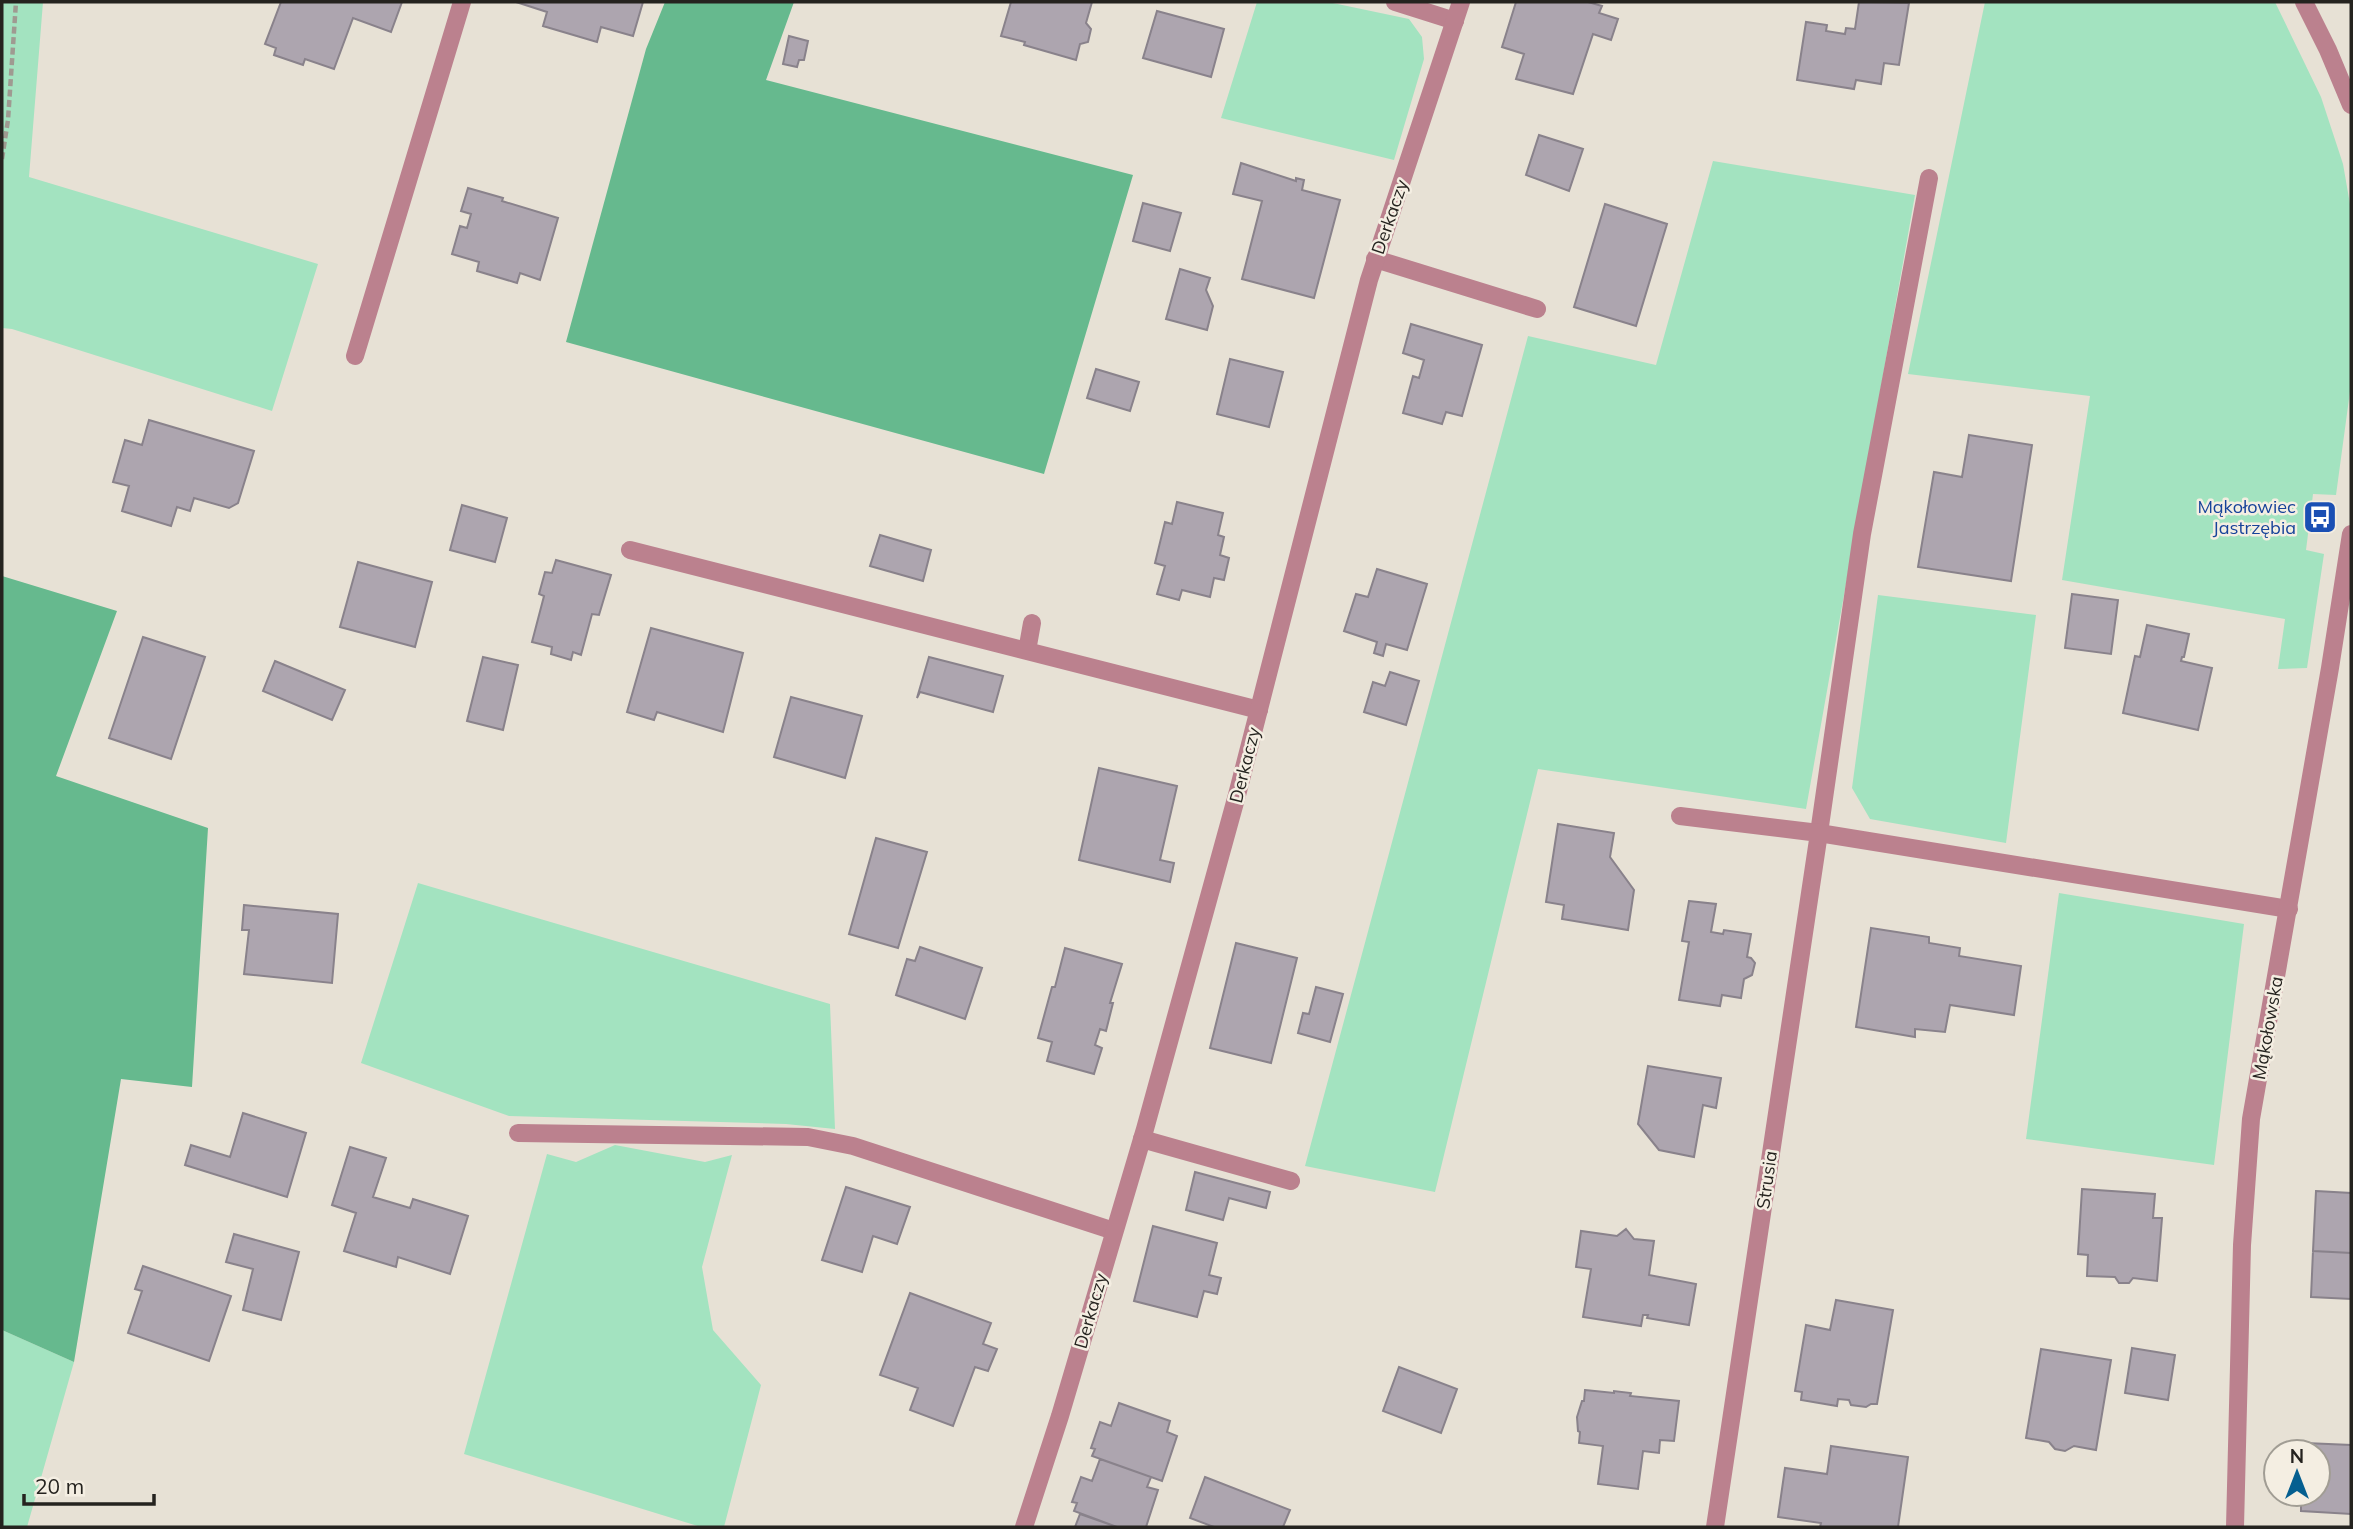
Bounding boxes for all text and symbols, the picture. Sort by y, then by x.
street label: Derkaczy [1366,176,1413,257]
place label: Mąkołowiec Jastrzębia [2197,495,2296,539]
bus stop icon: Mąkołowiec Jastrzębia [2301,498,2339,536]
street label: Derkaczy [1224,724,1265,805]
street label: Mąkołowska [2247,975,2288,1081]
street label: Strusia [1751,1149,1782,1210]
street label: Derkaczy [1069,1270,1112,1351]
north arrow [2262,1438,2332,1508]
text: N [2290,1444,2304,1468]
scale bar [24,1462,154,1506]
text: 20 m [35,1473,84,1499]

